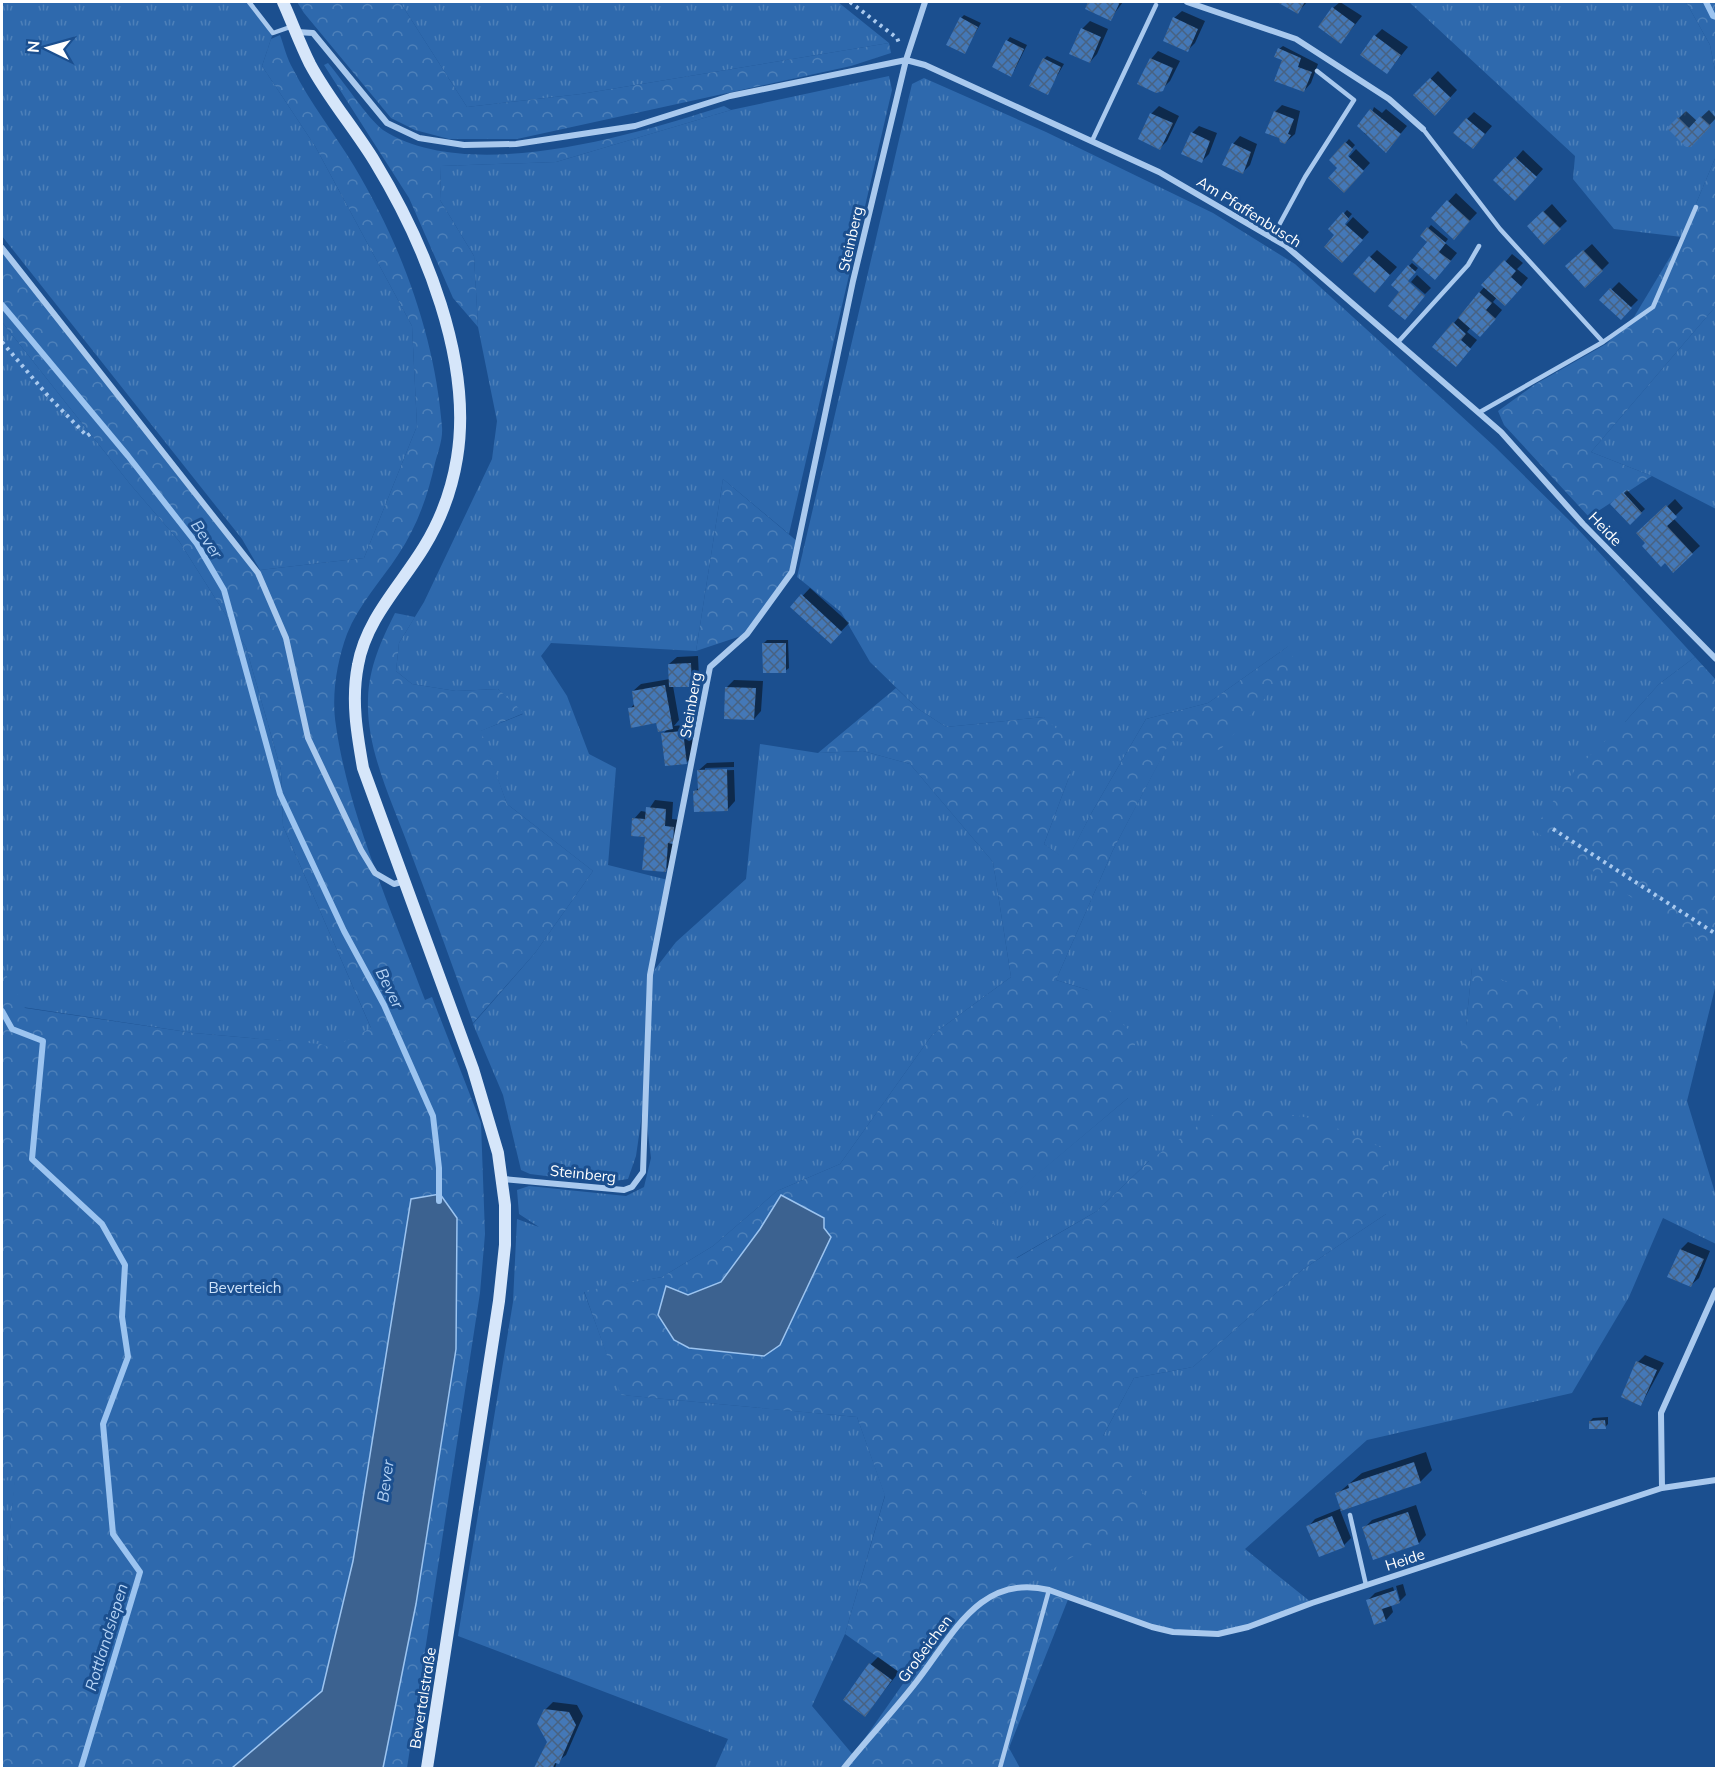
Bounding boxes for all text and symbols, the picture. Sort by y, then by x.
north arrow [18,18,78,78]
text: N [23,40,44,54]
street label: Am Pfaffenbusch [1193,172,1305,251]
street label: Steinberg [834,204,867,273]
street label: Heide [1584,508,1626,550]
water label: Bever [187,516,228,563]
street label: Steinberg [675,670,706,739]
water label: Bever [372,965,409,1012]
street label: Steinberg [549,1161,617,1186]
park label: Beverteich [208,1278,282,1297]
water label: Bever [372,1457,398,1503]
street label: Heide [1383,1544,1427,1575]
water label: Rottlandsiepen [80,1581,132,1693]
street label: Großeichen [893,1611,956,1686]
street label: Bevertalstraße [405,1646,440,1750]

